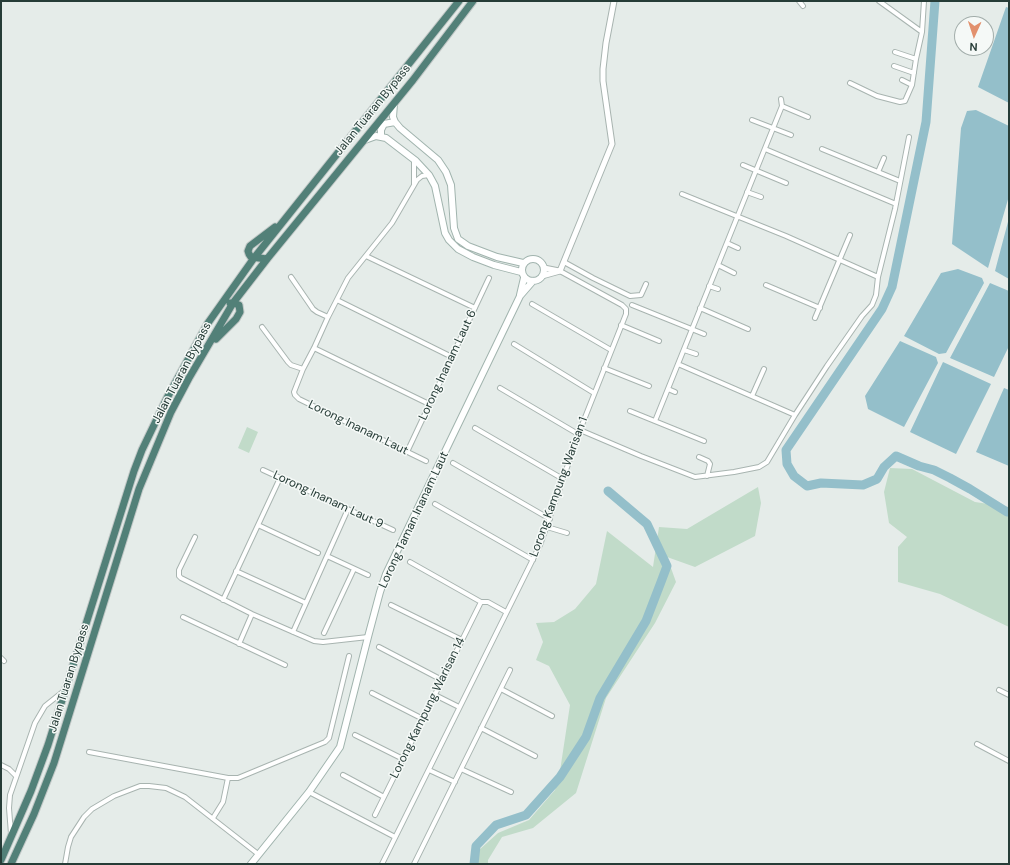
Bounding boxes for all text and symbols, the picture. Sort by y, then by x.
north arrow [954,16,994,56]
text: N [969,40,978,54]
street label: Jalan Tuaran Bypass [332,62,414,158]
street label: Lorong Inanam Laut 6 [416,308,480,422]
street label: Jalan Tuaran Bypass [149,320,215,426]
street label: Lorong Inanam Laut [306,398,410,458]
street label: Lorong Kampung Warisan 1 [527,415,591,559]
street label: Lorong Taman Inanam Laut [376,449,452,591]
street label: Lorong Inanam Laut 9 [271,468,385,532]
street label: Jalan Tuaran Bypass [46,622,92,734]
street label: Lorong Kampung Warisan 14 [388,635,468,781]

